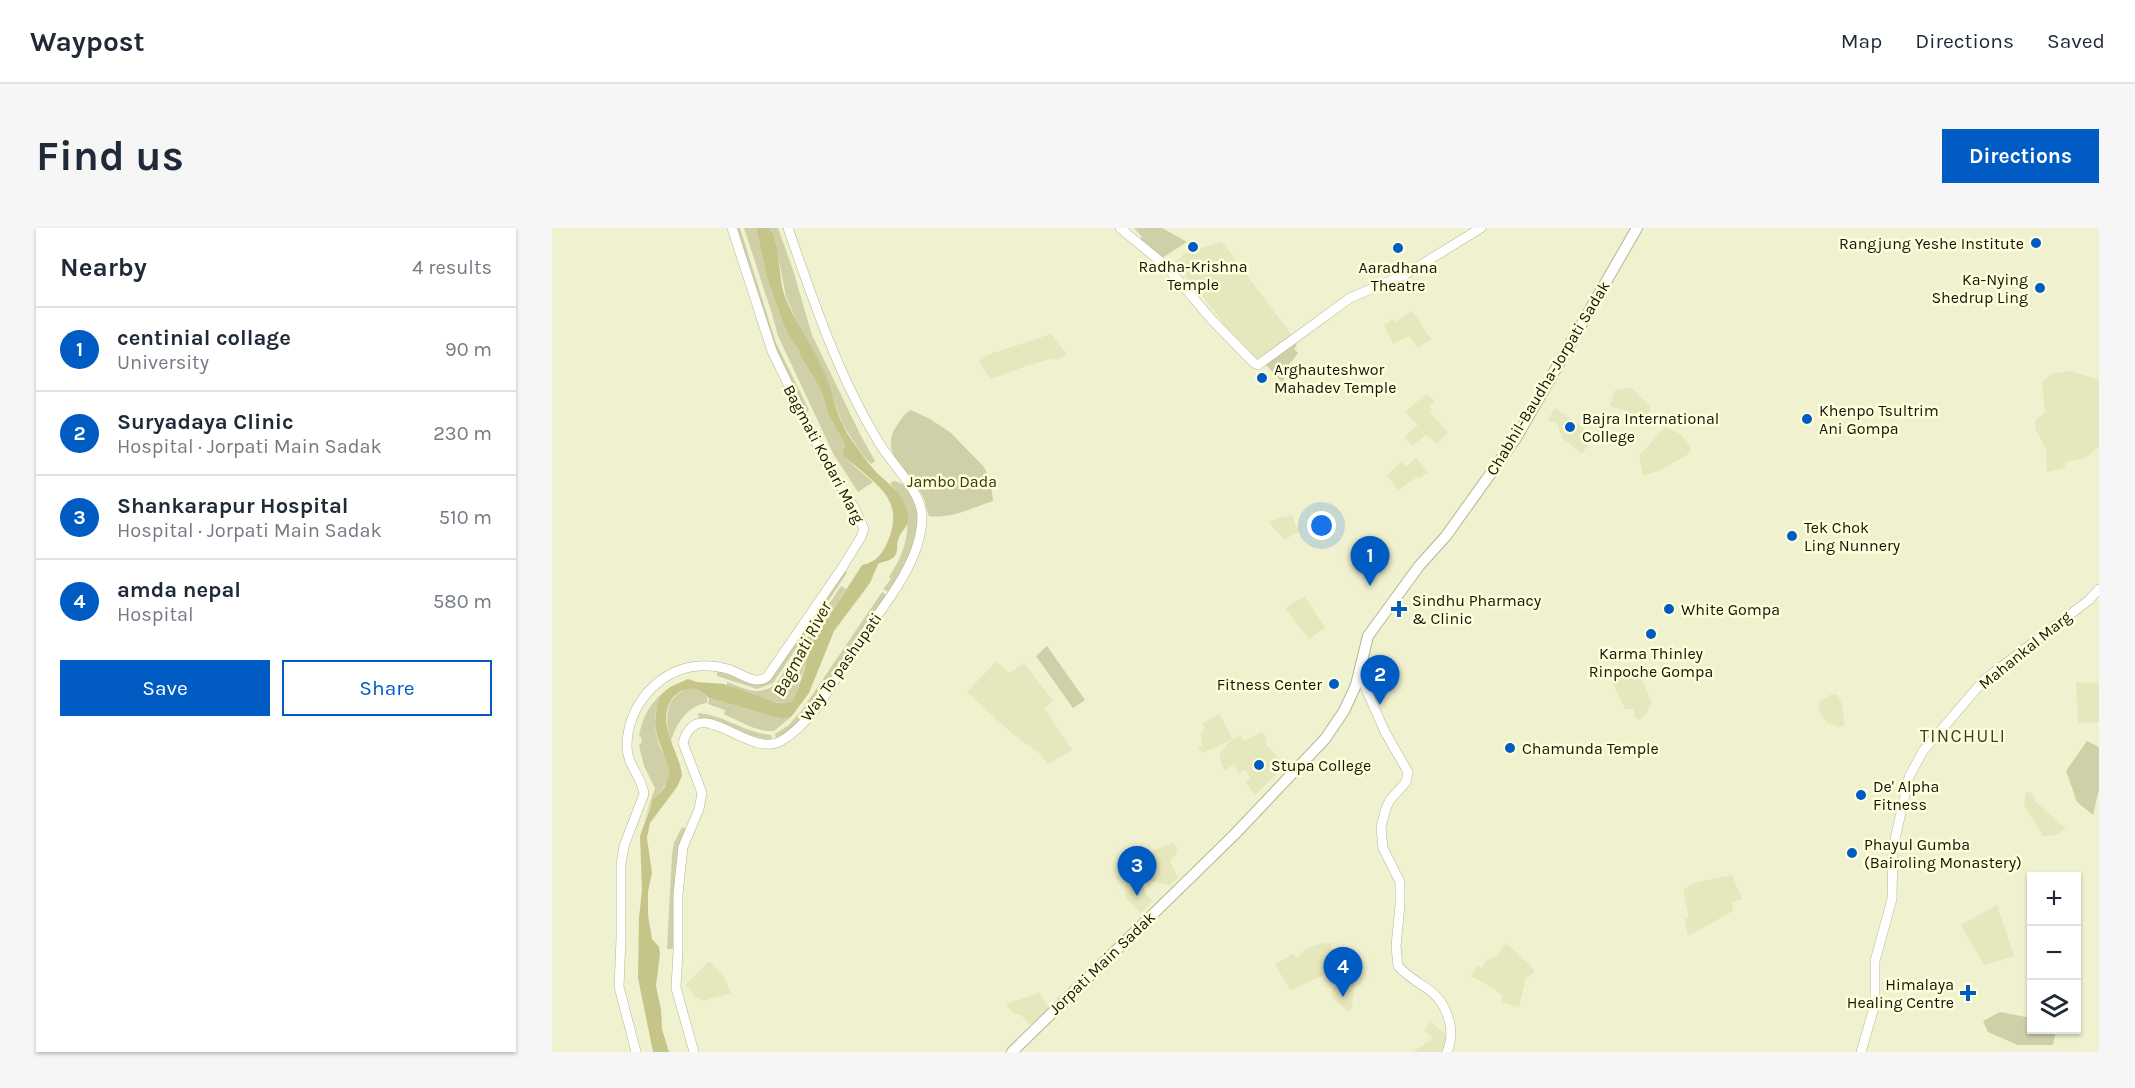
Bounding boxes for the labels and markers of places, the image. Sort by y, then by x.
place label: Rangjung Yeshe Institute [1839,234,2024,253]
marker: Rangjung Yeshe Institute [2029,236,2043,250]
marker: Radha-Krishna Temple [1186,240,1200,254]
marker: Aaradhana Theatre [1391,241,1405,255]
place label: Radha-Krishna Temple [1139,257,1247,294]
place label: Aaradhana Theatre [1359,258,1438,295]
place label: Ka-Nying Shedrup Ling [1931,270,2028,307]
marker: Ka-Nying Shedrup Ling [2033,281,2047,295]
place label: Arghauteshwor Mahadev Temple [1274,360,1396,397]
marker: Arghauteshwor Mahadev Temple [1255,371,1269,385]
place label: Khenpo Tsultrim Ani Gompa [1819,401,1939,438]
place label: Bajra International College [1582,409,1719,446]
marker: Khenpo Tsultrim Ani Gompa [1800,412,1814,426]
marker: Bajra International College [1563,420,1577,434]
place label: Tek Chok Ling Nunnery [1804,518,1901,555]
marker: Tek Chok Ling Nunnery [1785,529,1799,543]
pin: 1 [1350,536,1390,586]
place label: Sindhu Pharmacy & Clinic [1412,591,1542,628]
marker: Sindhu Pharmacy & Clinic [1390,600,1408,618]
place label: White Gompa [1681,600,1780,619]
marker: White Gompa [1662,602,1676,616]
marker: Karma Thinley Rinpoche Gompa [1644,627,1658,641]
place label: Karma Thinley Rinpoche Gompa [1589,644,1713,681]
pin: 2 [1360,656,1400,705]
place label: Fitness Center [1217,675,1322,694]
marker: Fitness Center [1327,677,1341,691]
place label: Chamunda Temple [1522,739,1659,758]
marker: Chamunda Temple [1503,741,1517,755]
place label: Stupa College [1271,756,1371,775]
marker: Stupa College [1252,758,1266,772]
place label: De' Alpha Fitness [1873,777,1939,814]
marker: De' Alpha Fitness [1854,788,1868,802]
place label: Phayul Gumba (Bairoling Monastery) [1864,835,2022,872]
pin: 3 [1118,846,1156,896]
marker: Phayul Gumba (Bairoling Monastery) [1845,846,1859,860]
pin: 4 [1324,948,1362,997]
place label: Himalaya Healing Centre [1847,975,1954,1012]
marker: Himalaya Healing Centre [1959,984,1977,1002]

